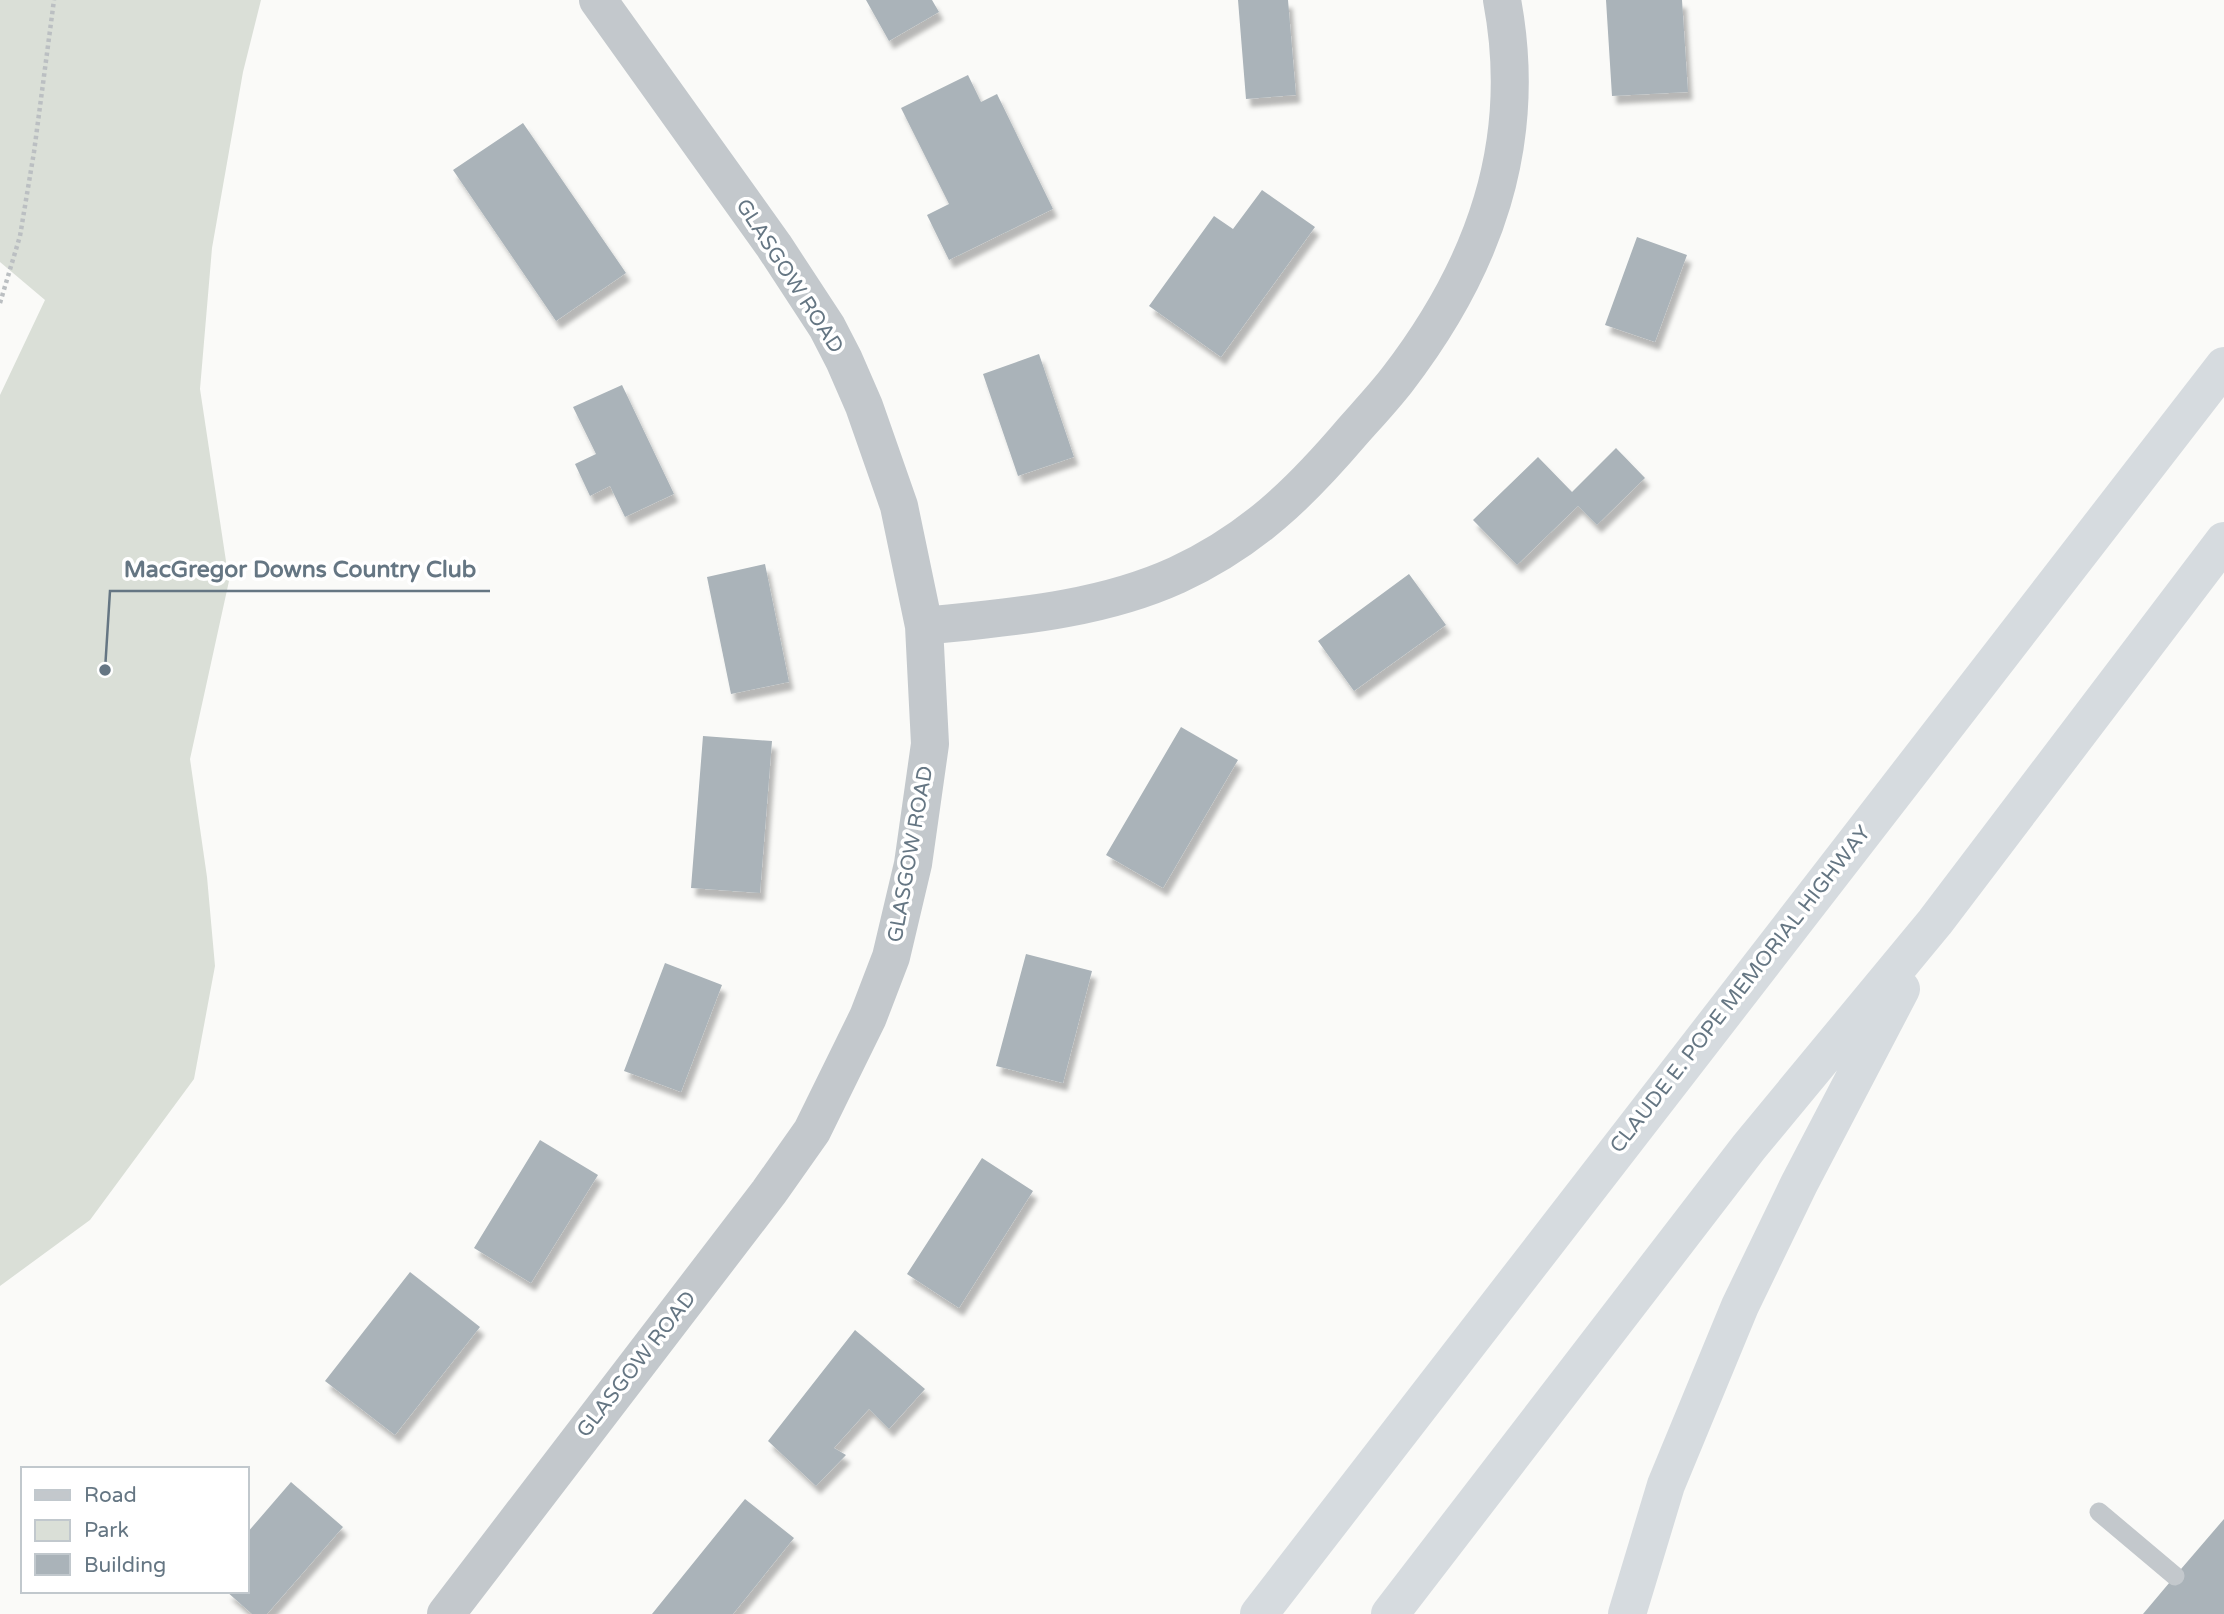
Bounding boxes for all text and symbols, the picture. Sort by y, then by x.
street label: GLASGOW ROAD [730,194,849,358]
callout: MacGregor Downs Country Club [110,547,490,591]
text: MacGregor Downs Country Club [124,556,476,584]
street label: GLASGOW ROAD [883,764,938,944]
street label: CLAUDE E. POPE MEMORIAL HIGHWAY [1605,821,1876,1158]
street label: GLASGOW ROAD [571,1286,701,1443]
legend [21,1467,248,1593]
text: Road [84,1483,137,1508]
text: Park [84,1518,129,1543]
text: Building [84,1553,166,1578]

